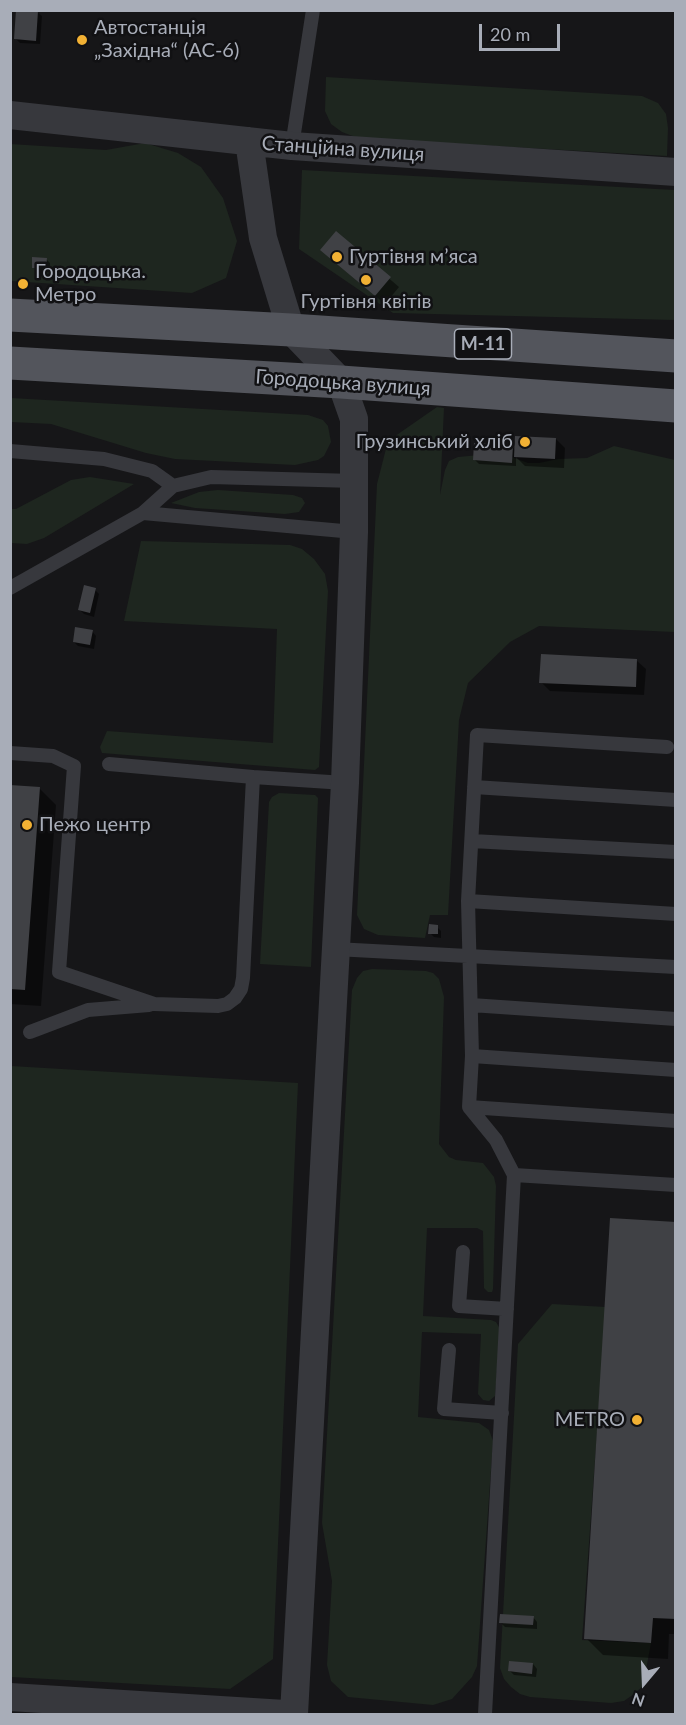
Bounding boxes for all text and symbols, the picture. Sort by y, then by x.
scale bar [482,12,563,50]
place label: Автостанція „Західна“ (АС-6) [94,16,239,63]
text: 20 m [490,23,530,45]
marker: Автостанція „Західна“ (АС-6) [75,33,89,47]
street label: Станційна вулиця [261,131,425,167]
place label: Гуртівня мʼяса [349,245,478,269]
marker: Гуртівня мʼяса [330,250,344,264]
place label: Городоцька. Метро [35,260,146,307]
marker: Гуртівня квітів [359,273,373,287]
marker: Городоцька. Метро [16,277,30,291]
place label: Гуртівня квітів [300,290,432,314]
road number: М-11 [454,329,512,359]
street label: Городоцька вулиця [255,365,431,401]
place label: Грузинський хліб [356,430,513,454]
marker: Грузинський хліб [518,435,532,449]
place label: Пежо центр [39,813,151,837]
marker: Пежо центр [20,818,34,832]
place label: METRO [555,1408,625,1432]
marker: METRO [630,1413,644,1427]
north arrow [614,1653,674,1713]
text: N [629,1690,647,1711]

